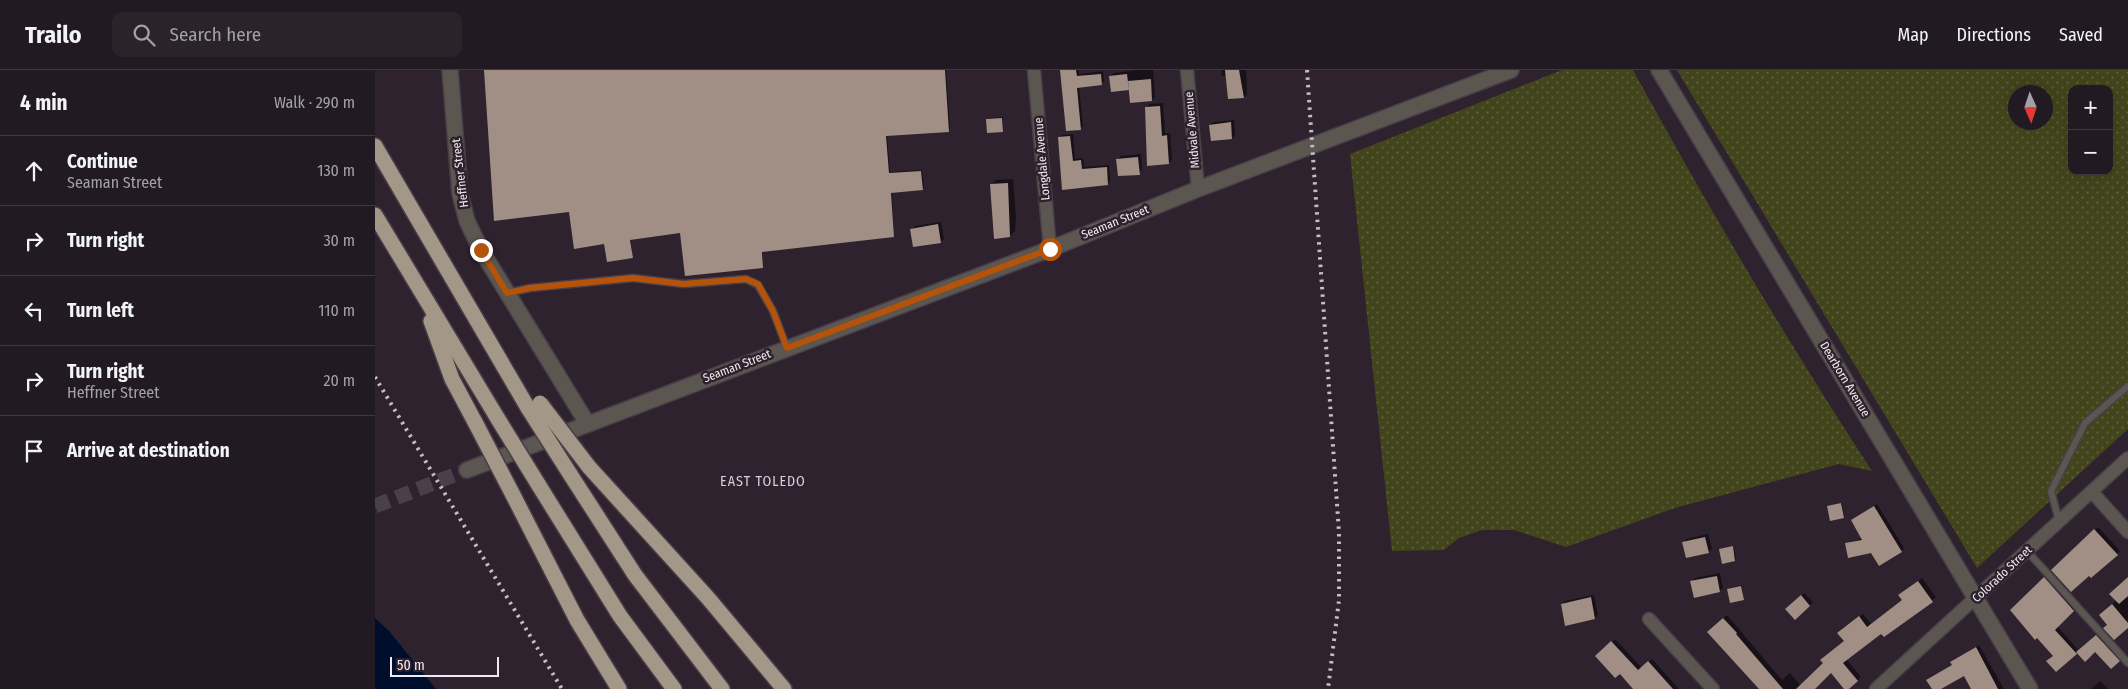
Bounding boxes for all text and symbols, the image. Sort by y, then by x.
search box [112,12,462,57]
text: Trailo [25,21,82,49]
icon: search [130,21,158,49]
text: Search here [170,23,261,46]
text: Map [1897,24,1929,46]
text: Directions [1957,24,2031,46]
text: Saved [2059,24,2103,46]
north arrow [2008,85,2053,130]
map controls [2068,85,2113,175]
button: + [2068,85,2113,130]
text: 4 min [20,90,68,116]
street label: Midvale Avenue [1182,91,1202,169]
text: Walk · 290 m [274,93,355,112]
street label: Longdale Avenue [1031,117,1053,201]
button: − [2068,130,2113,175]
street label: Heffner Street [449,138,471,208]
text: Continue [67,150,138,173]
icon: ahead [20,157,48,185]
text: 130 m [317,161,355,180]
text: Seaman Street [67,173,162,192]
street label: Seaman Street [1079,202,1151,242]
icon: right [20,227,48,255]
text: Turn right [67,229,144,252]
text: 30 m [323,231,355,250]
route start [1039,238,1062,261]
route end [470,239,493,262]
icon: left [20,297,48,325]
text: Turn left [67,299,134,322]
text: 110 m [318,301,355,320]
street label: Dearborn Avenue [1817,339,1873,419]
street label: Seaman Street [701,347,773,385]
text: Turn right [67,360,144,383]
icon: right [20,367,48,395]
text: 20 m [324,371,355,390]
text: Heffner Street [67,383,159,402]
icon: arrive [20,437,48,465]
text: Arrive at destination [67,439,230,462]
district label: EAST TOLEDO [720,473,806,490]
street label: Colorado Street [1969,543,2035,605]
scale bar [390,654,499,677]
text: 50 m [397,657,425,674]

